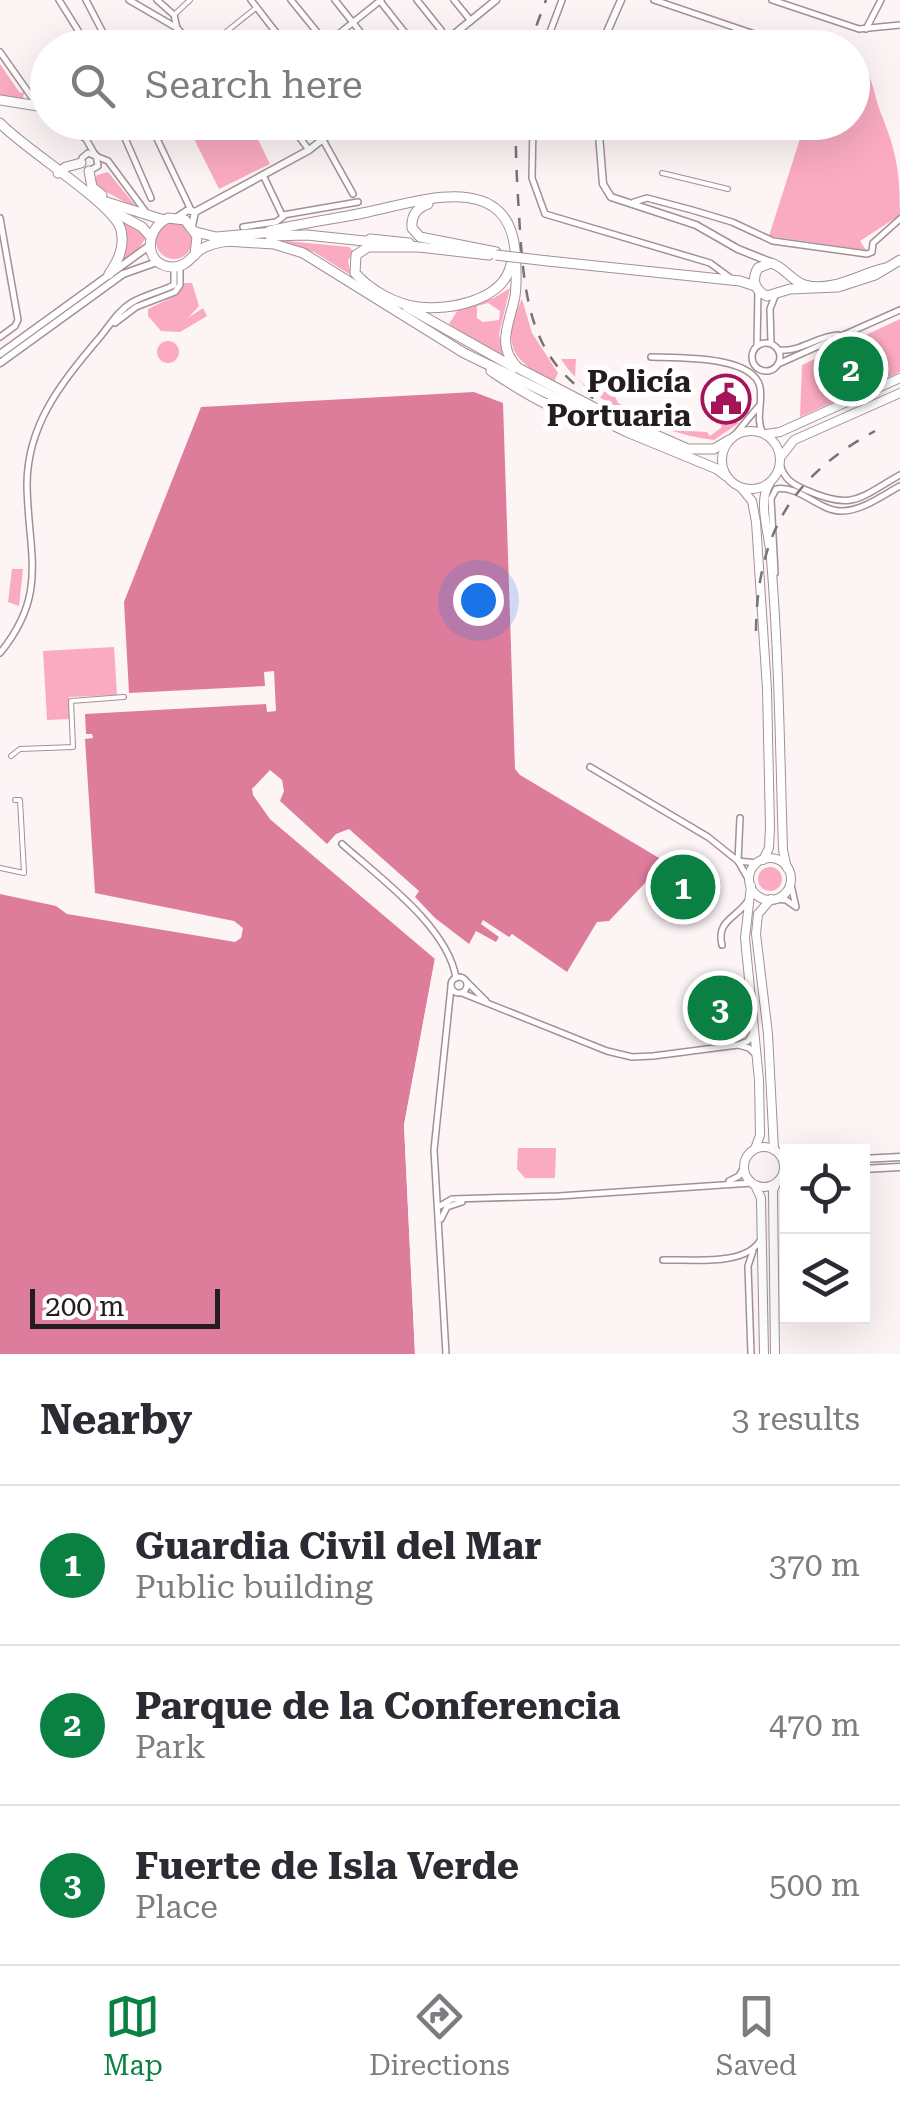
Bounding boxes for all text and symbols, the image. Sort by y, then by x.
search box [30,30,870,140]
icon: search [65,58,120,113]
text: Search here [145,63,363,107]
pin: 2 [818,332,884,406]
place label: Policía Portuaria [547,364,691,433]
public building icon: Policía Portuaria [700,373,752,425]
your location [453,575,504,626]
pin: 1 [650,850,716,924]
pin: 3 [688,970,752,1046]
map controls [780,1144,870,1324]
button: locate [780,1144,870,1234]
button: layers [780,1234,870,1324]
scale bar [30,1284,220,1328]
text: 200 m [45,1290,125,1323]
text: Nearby [40,1395,192,1444]
text: 3 results [732,1400,860,1438]
text: Guardia Civil del Mar [135,1524,542,1568]
text: 1 [64,1546,81,1584]
text: 370 m [769,1546,860,1584]
text: Public building [135,1568,373,1606]
text: Parque de la Conferencia [135,1684,620,1728]
text: 2 [64,1706,81,1744]
text: 470 m [769,1706,860,1744]
text: Park [135,1728,206,1766]
text: Fuerte de Isla Verde [135,1844,519,1888]
text: 3 [64,1866,81,1904]
text: 500 m [769,1866,860,1904]
text: Place [135,1888,218,1926]
tab: Map [103,1989,163,2082]
tab: Directions [369,1989,510,2082]
tab: Saved [716,1989,797,2082]

